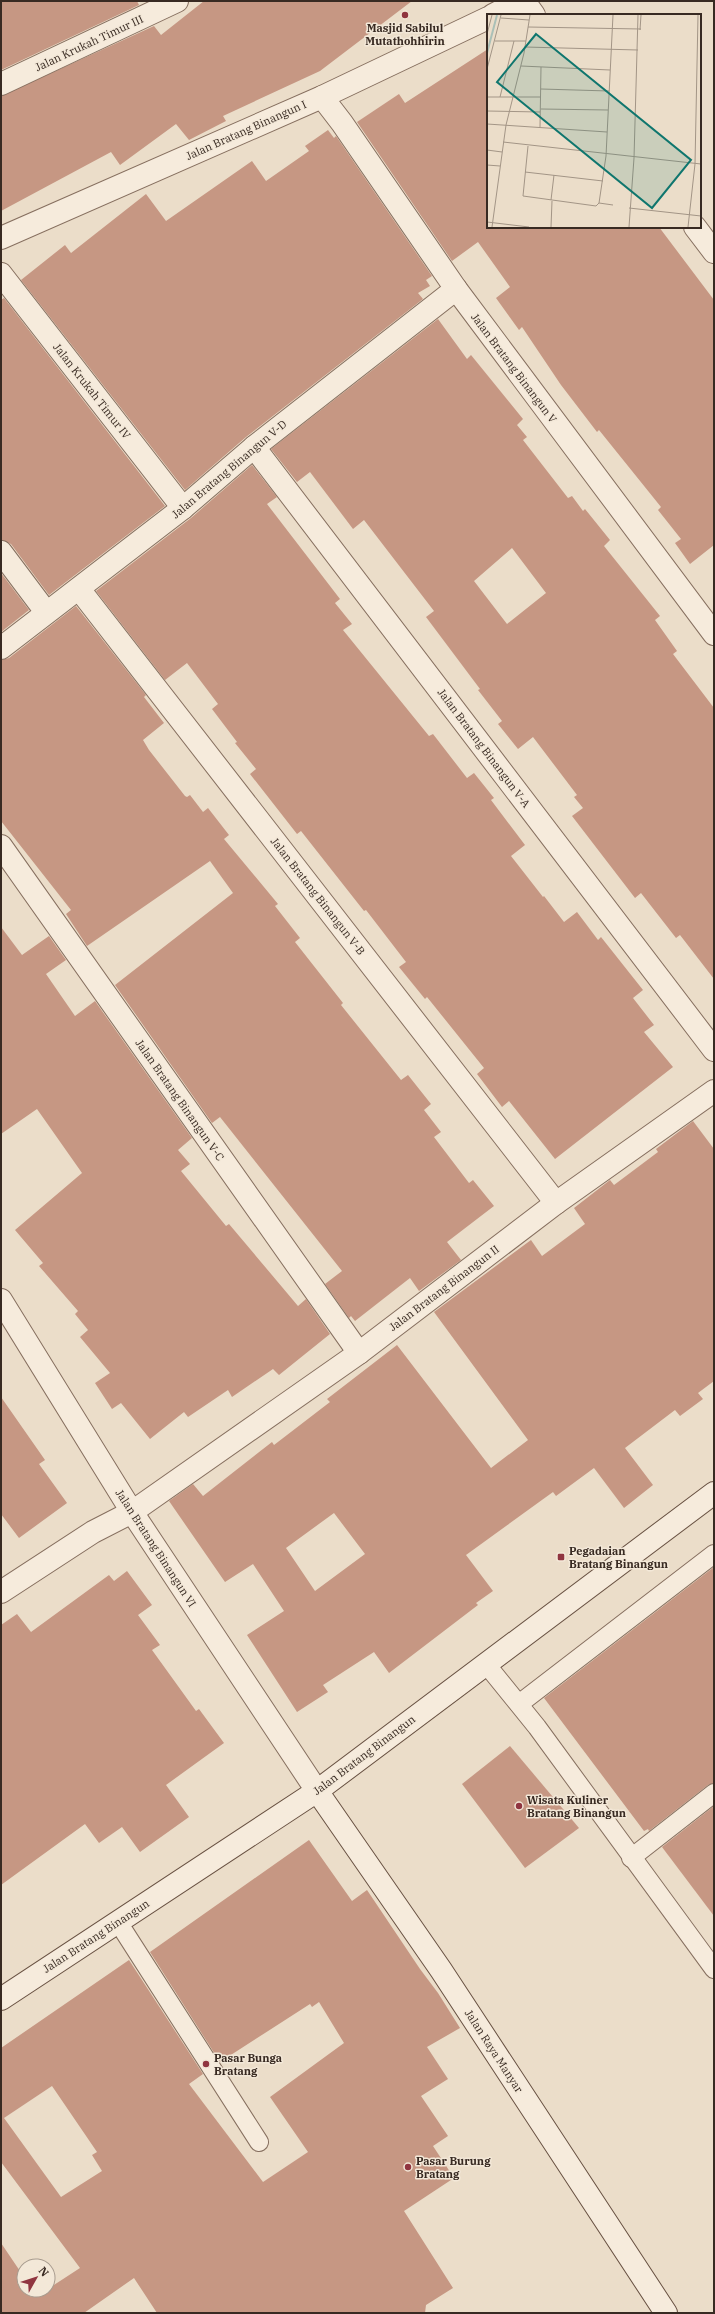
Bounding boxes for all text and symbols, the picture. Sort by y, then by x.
marker: Masjid Sabilul Mutathohhirin [400,10,410,20]
street label: Jalan Krukah Timur III [33,12,146,74]
inset map [487,14,701,228]
place label: Masjid Sabilul Mutathohhirin [365,21,445,48]
street label: Jalan Bratang Binangun I [184,97,309,163]
street label: Jalan Bratang Binangun V [468,310,560,426]
street label: Jalan Krukah Timur IV [50,340,134,442]
street label: Jalan Bratang Binangun V-D [169,417,290,521]
street label: Jalan Bratang Binangun V-A [435,686,534,811]
street label: Jalan Bratang Binangun V-B [268,834,368,958]
street label: Jalan Bratang Binangun V-C [133,1036,227,1164]
street label: Jalan Bratang Binangun II [386,1242,502,1334]
street label: Jalan Bratang Binangun VI [113,1486,200,1610]
place label: Pegadaian Bratang Binangun [569,1544,668,1571]
marker: Pegadaian Bratang Binangun [556,1552,566,1562]
street label: Jalan Bratang Binangun [310,1712,418,1798]
place label: Wisata Kuliner Bratang Binangun [527,1793,626,1820]
marker: Wisata Kuliner Bratang Binangun [514,1801,524,1811]
street label: Jalan Bratang Binangun [40,1896,152,1976]
street label: Jalan Raya Manyar [462,2007,526,2095]
place label: Pasar Bunga Bratang [214,2051,282,2078]
marker: Pasar Bunga Bratang [201,2059,211,2069]
place label: Pasar Burung Bratang [416,2154,491,2181]
marker: Pasar Burung Bratang [403,2162,413,2172]
north arrow [16,2258,56,2298]
text: N [36,2264,52,2280]

